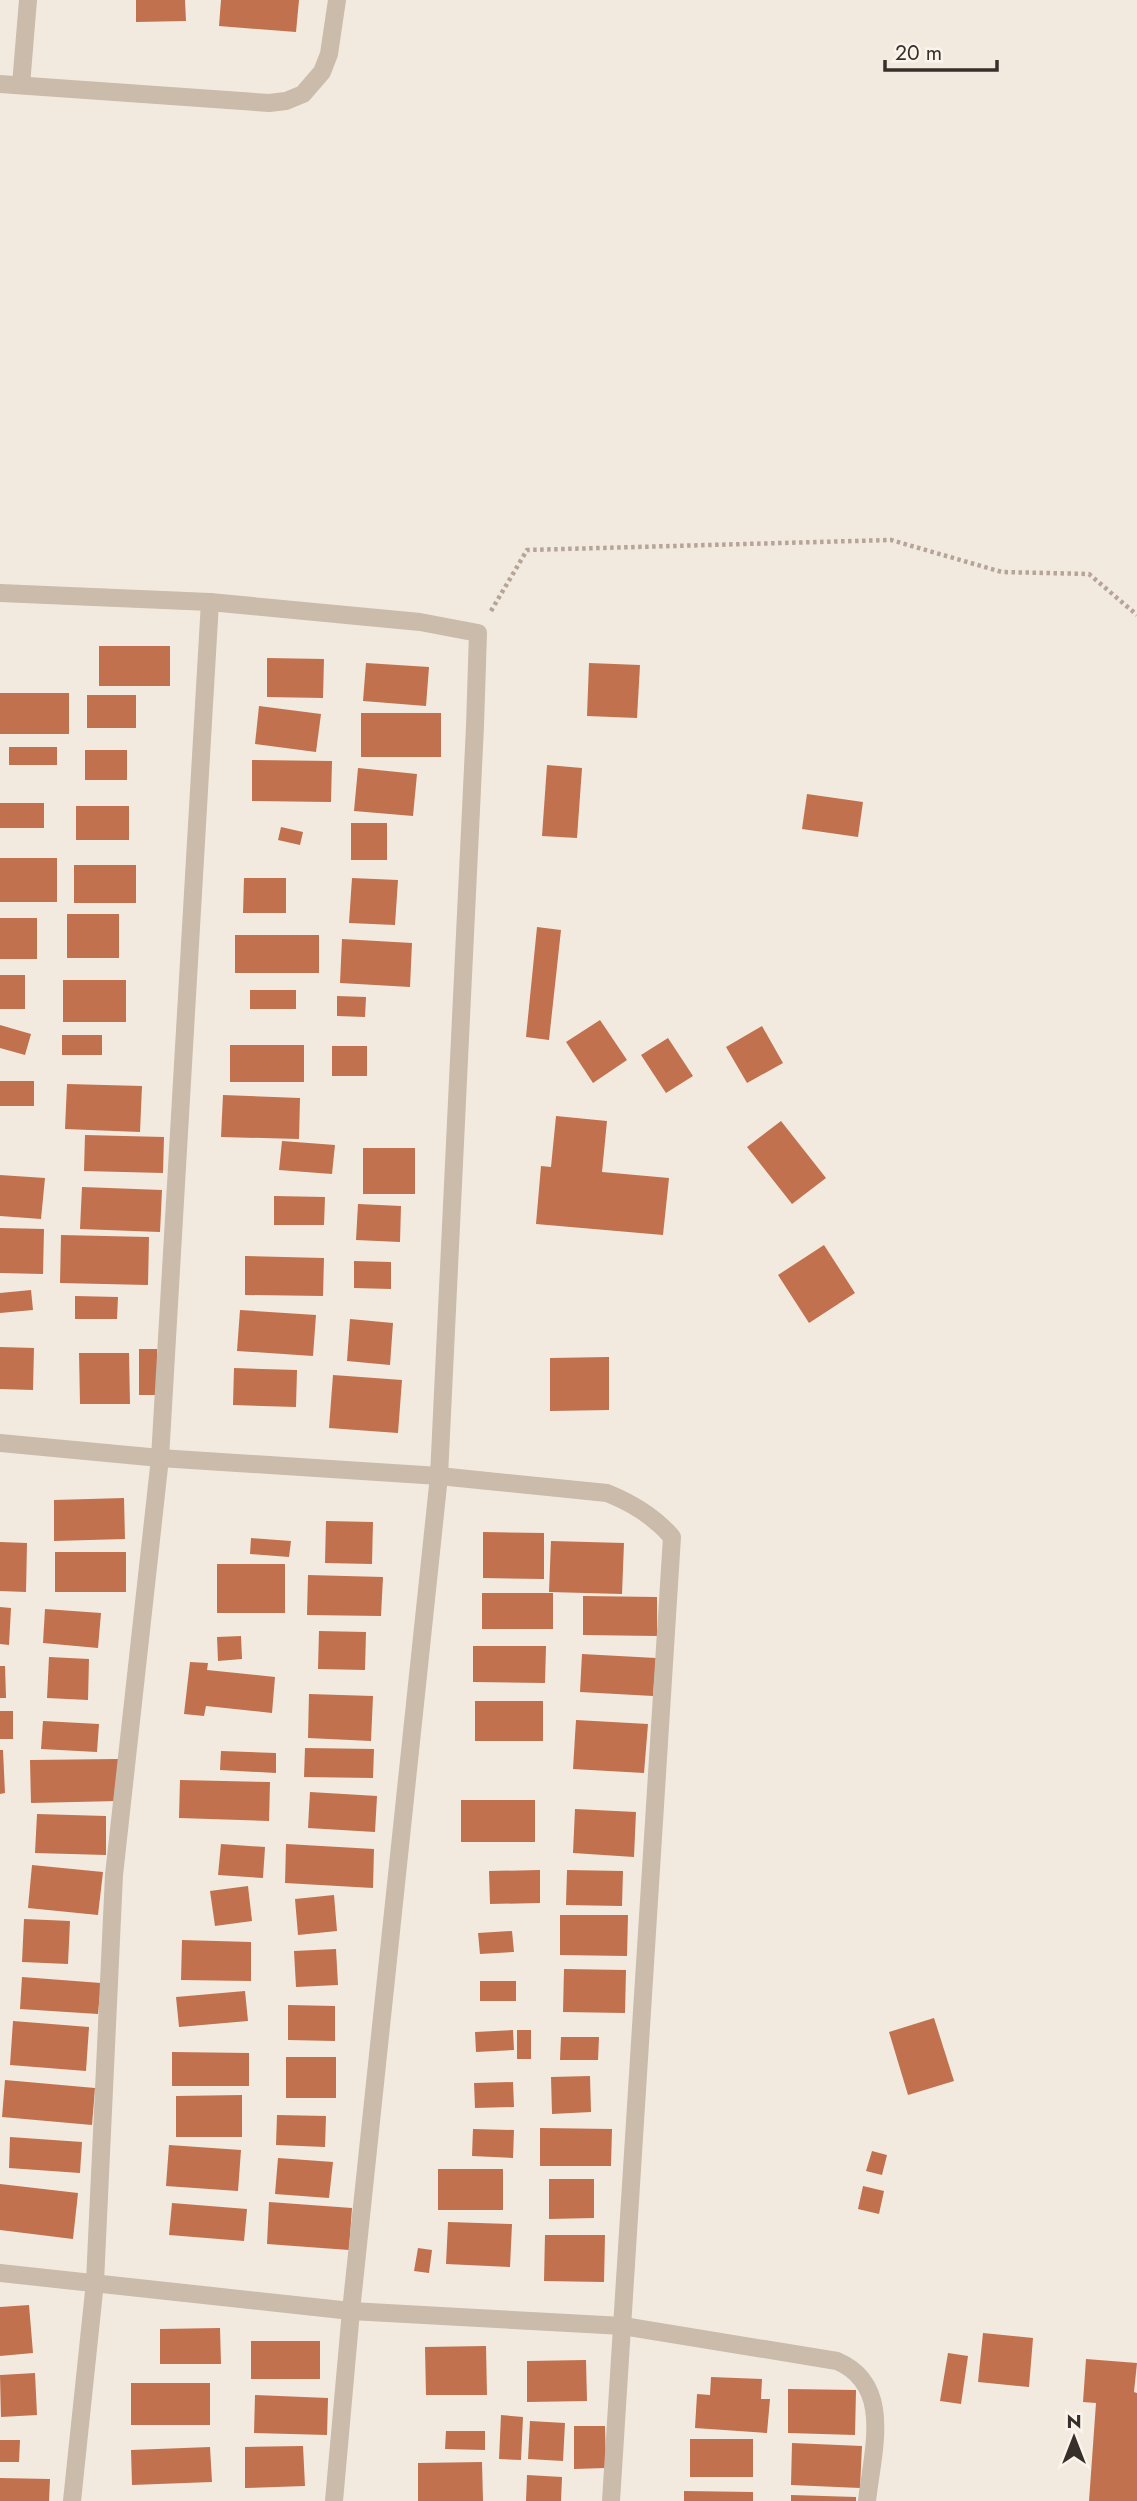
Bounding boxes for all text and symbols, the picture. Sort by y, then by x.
scale bar [885,28,997,72]
text: 20 m [895,38,942,68]
north arrow [1039,2403,1109,2473]
text: N [1066,2408,1082,2435]

